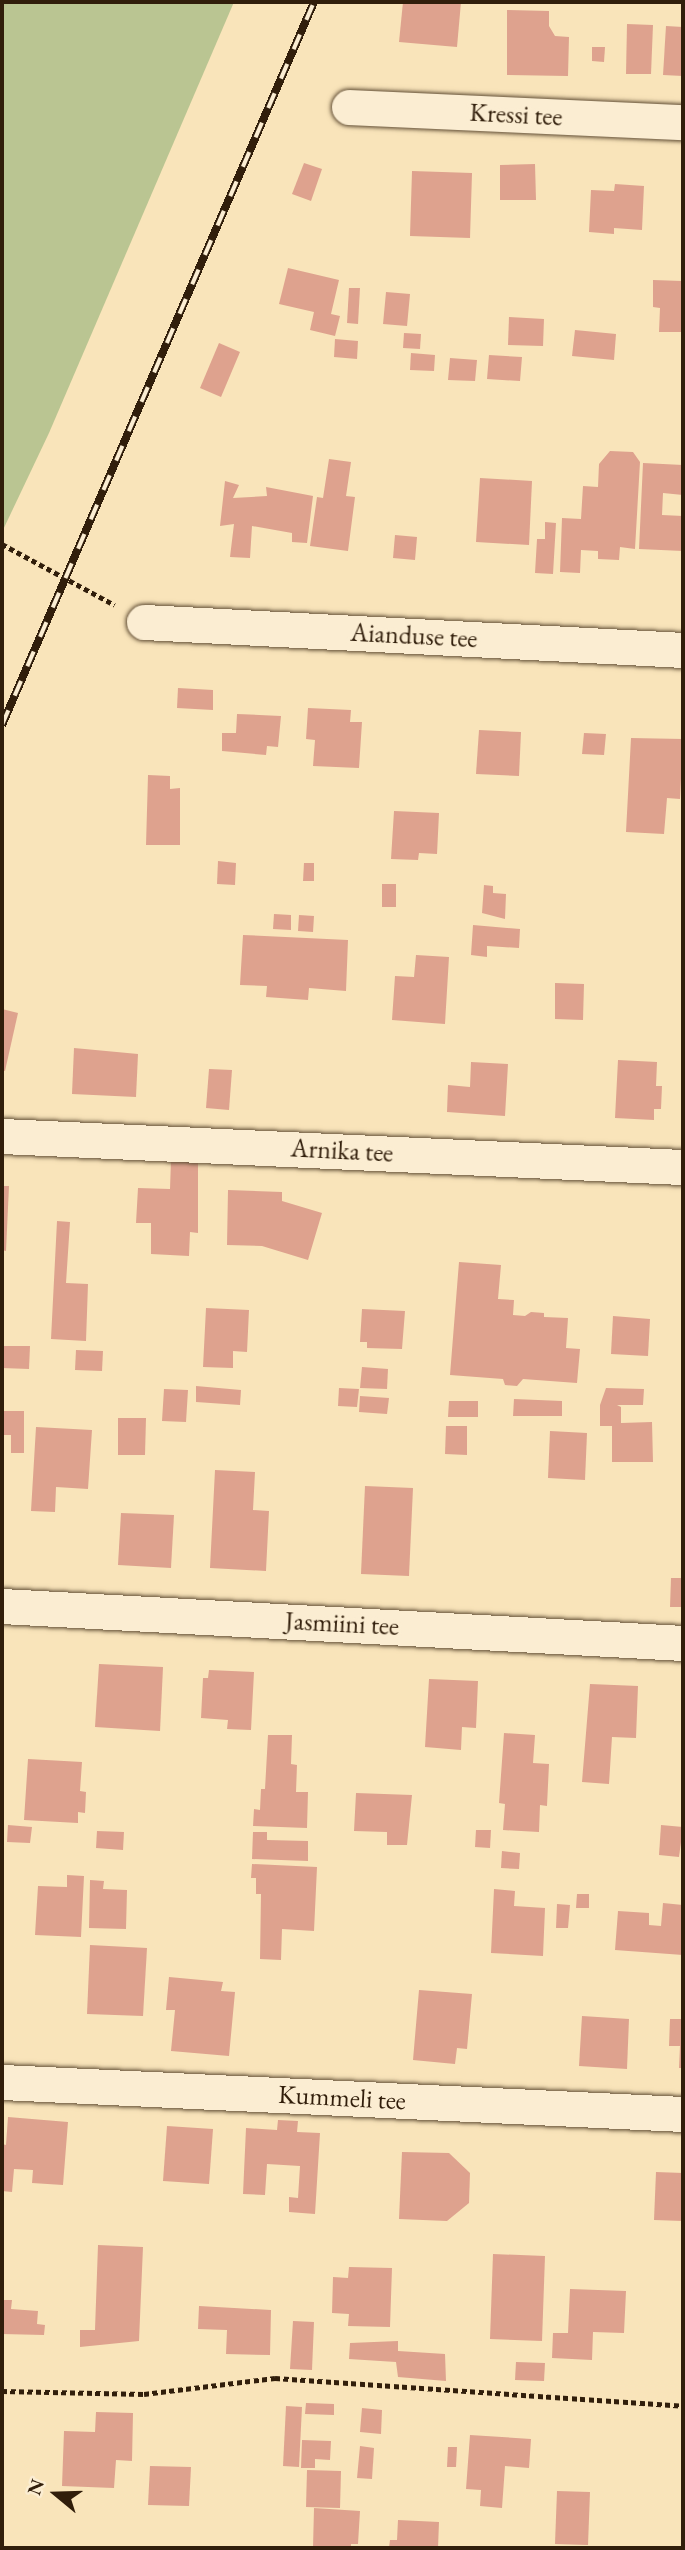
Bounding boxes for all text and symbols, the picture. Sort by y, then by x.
street label: Kressi tee [469,97,563,133]
street label: Aianduse tee [350,617,478,655]
street label: Arnika tee [290,1133,394,1169]
street label: Jasmiini tee [284,1605,400,1643]
street label: Kummeli tee [277,2079,407,2117]
north arrow [21,2459,91,2529]
text: N [21,2476,50,2498]

